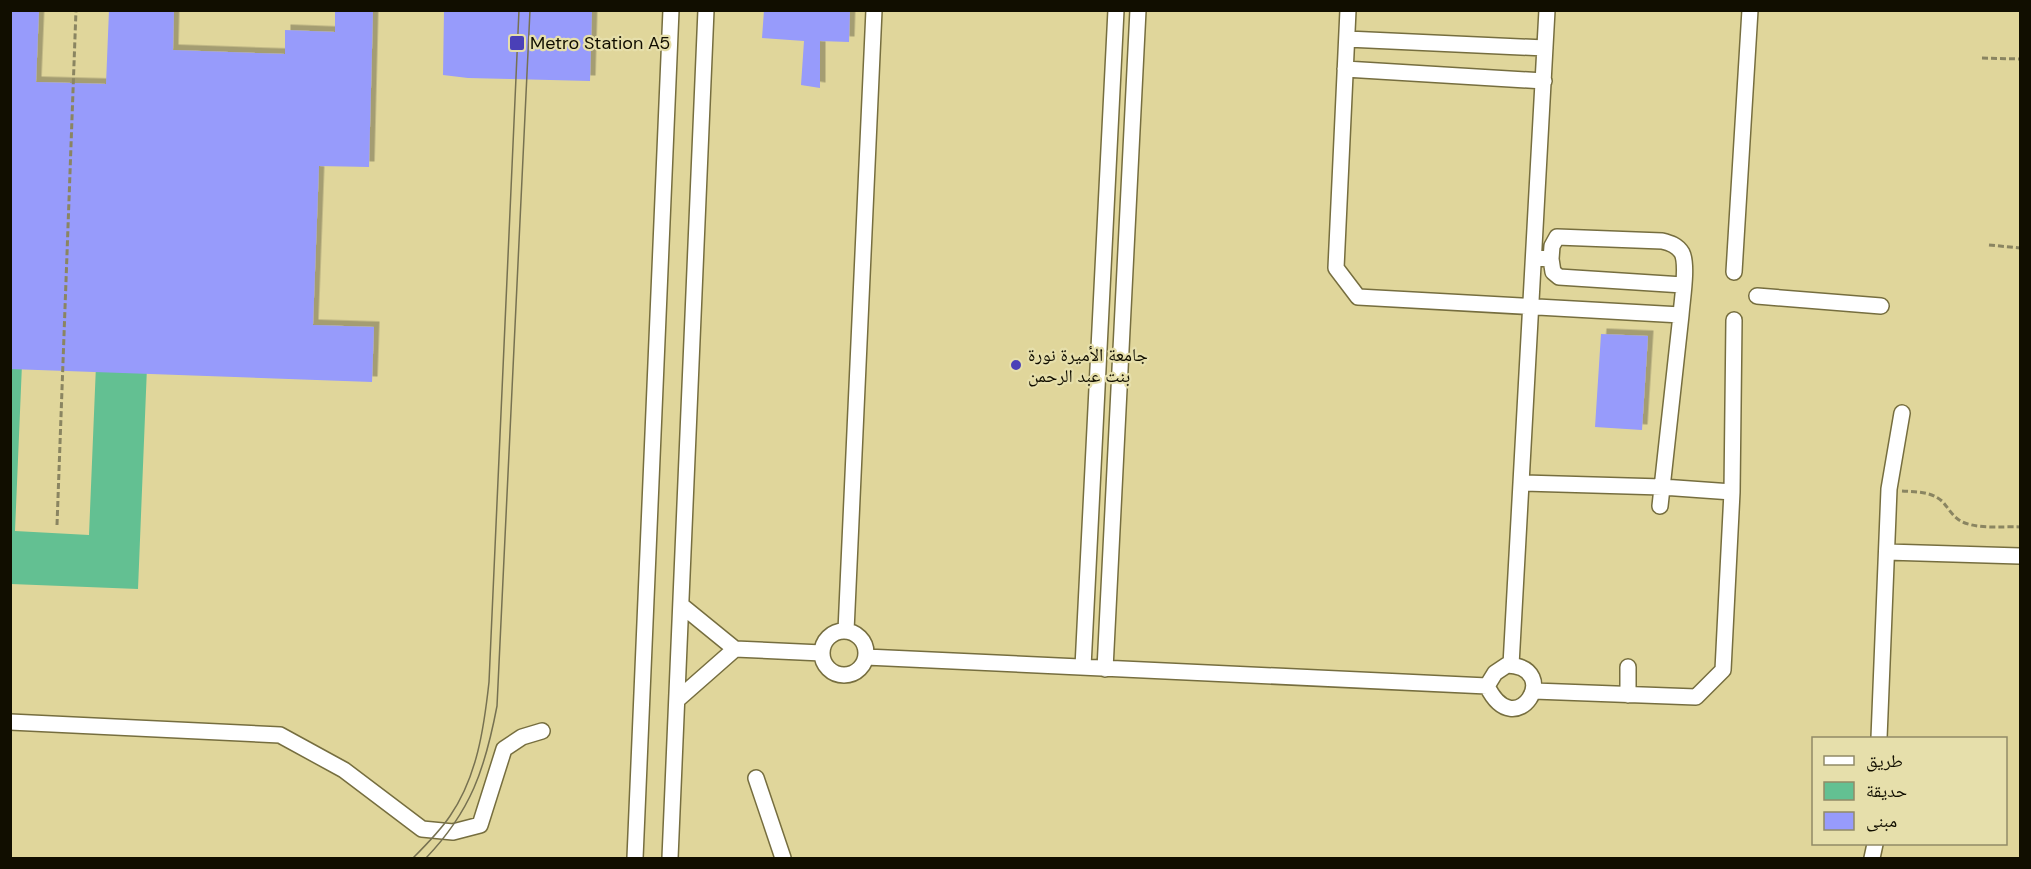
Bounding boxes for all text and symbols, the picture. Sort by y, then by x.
place label: Metro Station A5 [530,31,670,55]
marker: Metro Station A5 [508,34,526,52]
place label: جامعة الأميرة نورة بنت عبد الرحمن [1028,343,1148,388]
marker: جامعة الأميرة نورة بنت عبد الرحمن [1009,358,1023,372]
legend [1812,737,2007,845]
text: طريق [1866,749,1903,773]
text: حديقة [1866,779,1907,803]
text: مبنى [1866,809,1897,833]

